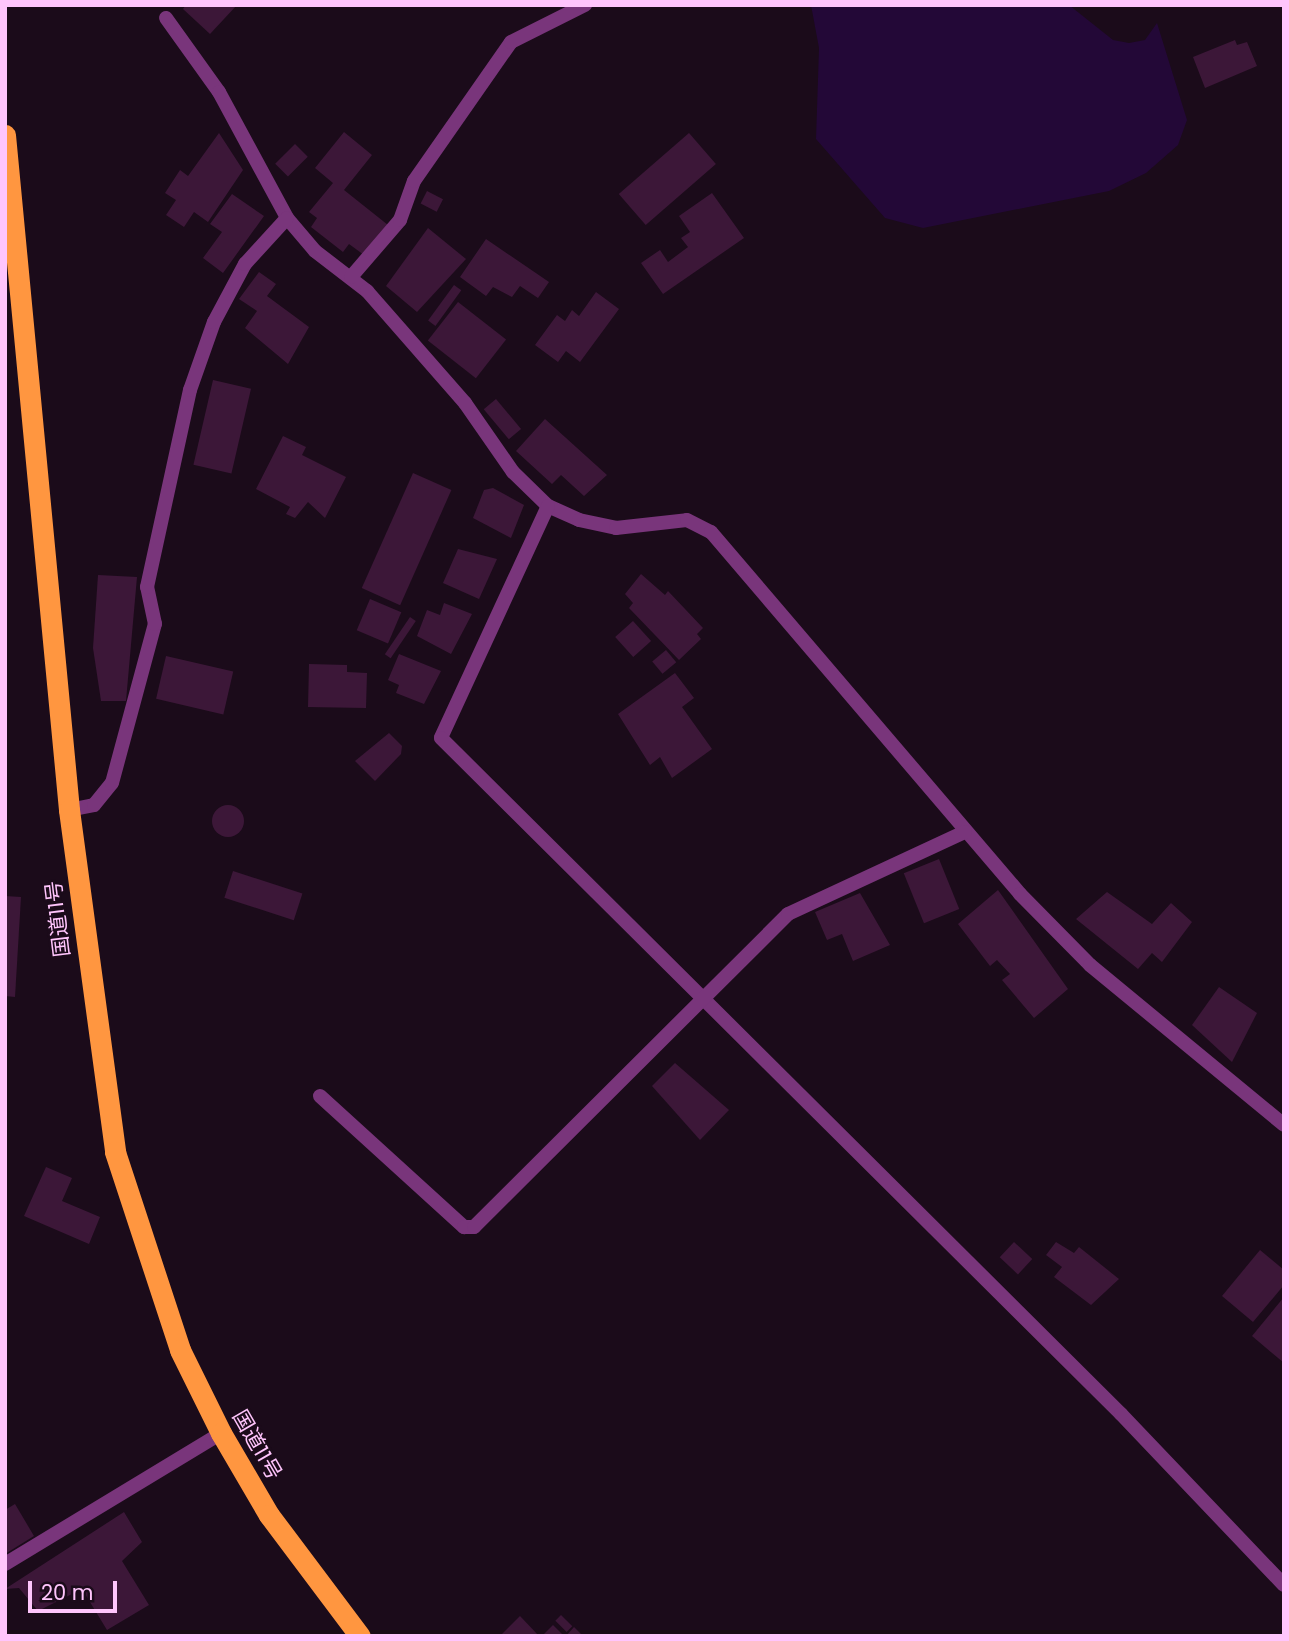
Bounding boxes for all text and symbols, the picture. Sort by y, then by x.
street label: 国道11号 [41,880,75,958]
street label: 国道11号 [227,1406,287,1484]
scale bar [32,1568,121,1612]
text: 20 m [41,1578,94,1607]

